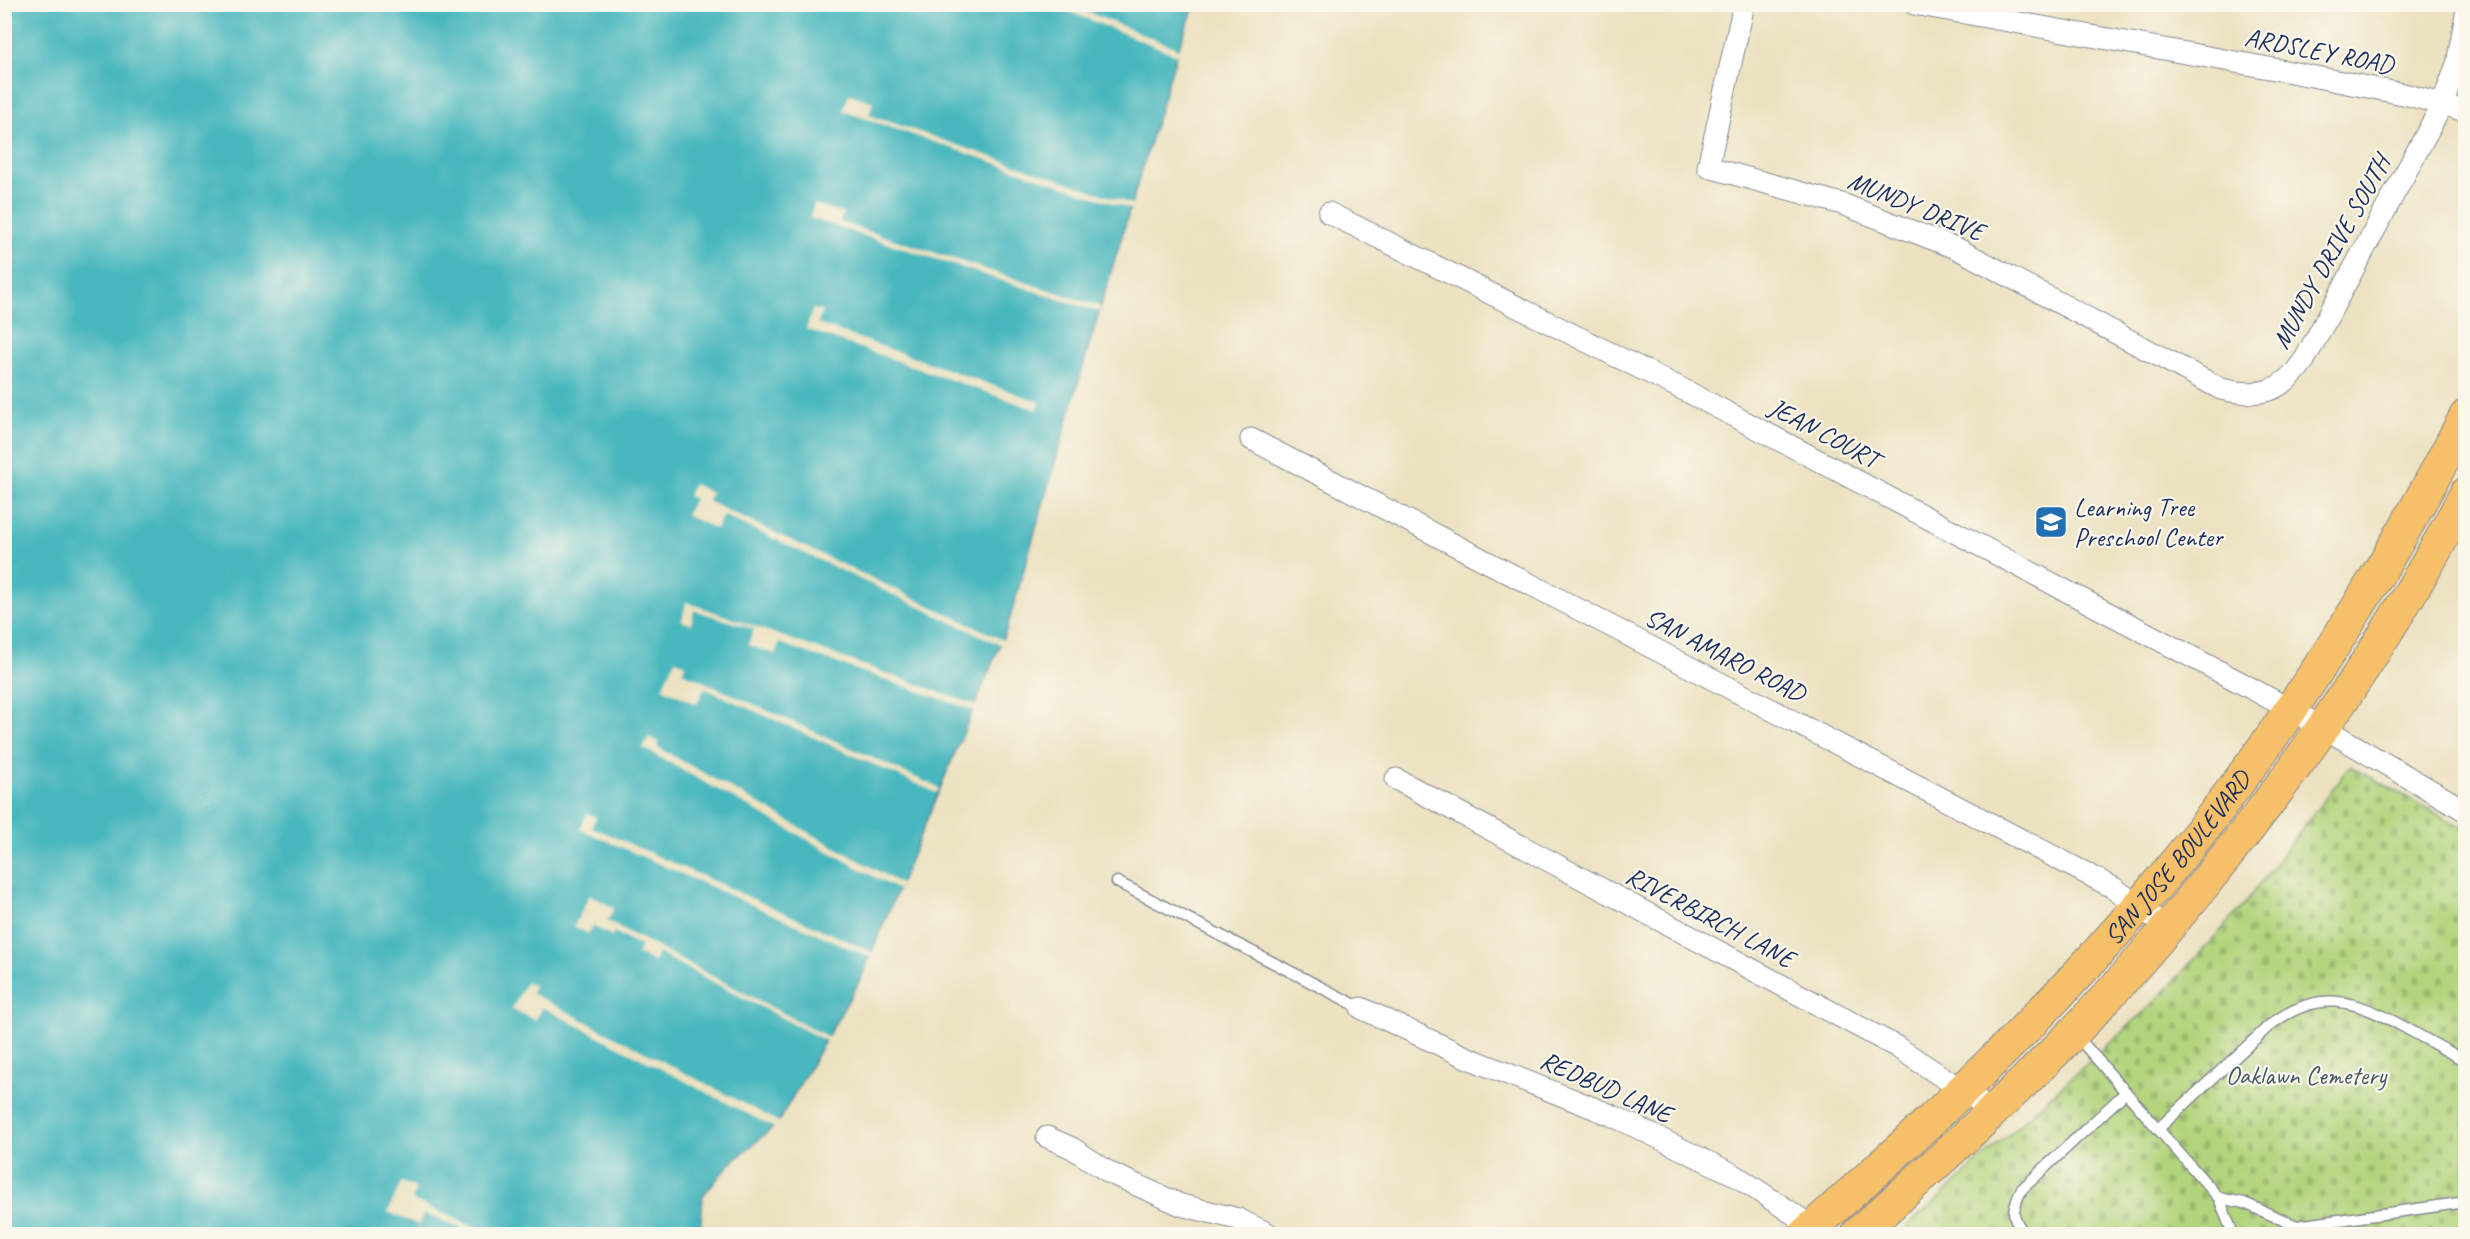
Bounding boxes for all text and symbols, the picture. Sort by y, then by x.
street label: ARDSLEY ROAD [2242,20,2398,82]
street label: MUNDY DRIVE SOUTH [2264,146,2400,354]
street label: MUNDY DRIVE [1843,164,1992,250]
street label: JEAN COURT [1762,389,1890,478]
place label: Learning Tree Preschool Center [2074,491,2224,554]
school or university icon: Learning Tree Preschool Center [2033,504,2069,540]
street label: SAN AMARO ROAD [1639,600,1813,711]
street label: SAN JOSE BOULEVARD [2096,762,2259,951]
street label: RIVERBIRCH LANE [1620,859,1803,977]
street label: REDBUD LANE [1535,1043,1680,1132]
park label: Oaklawn Cemetery [2226,1059,2388,1092]

